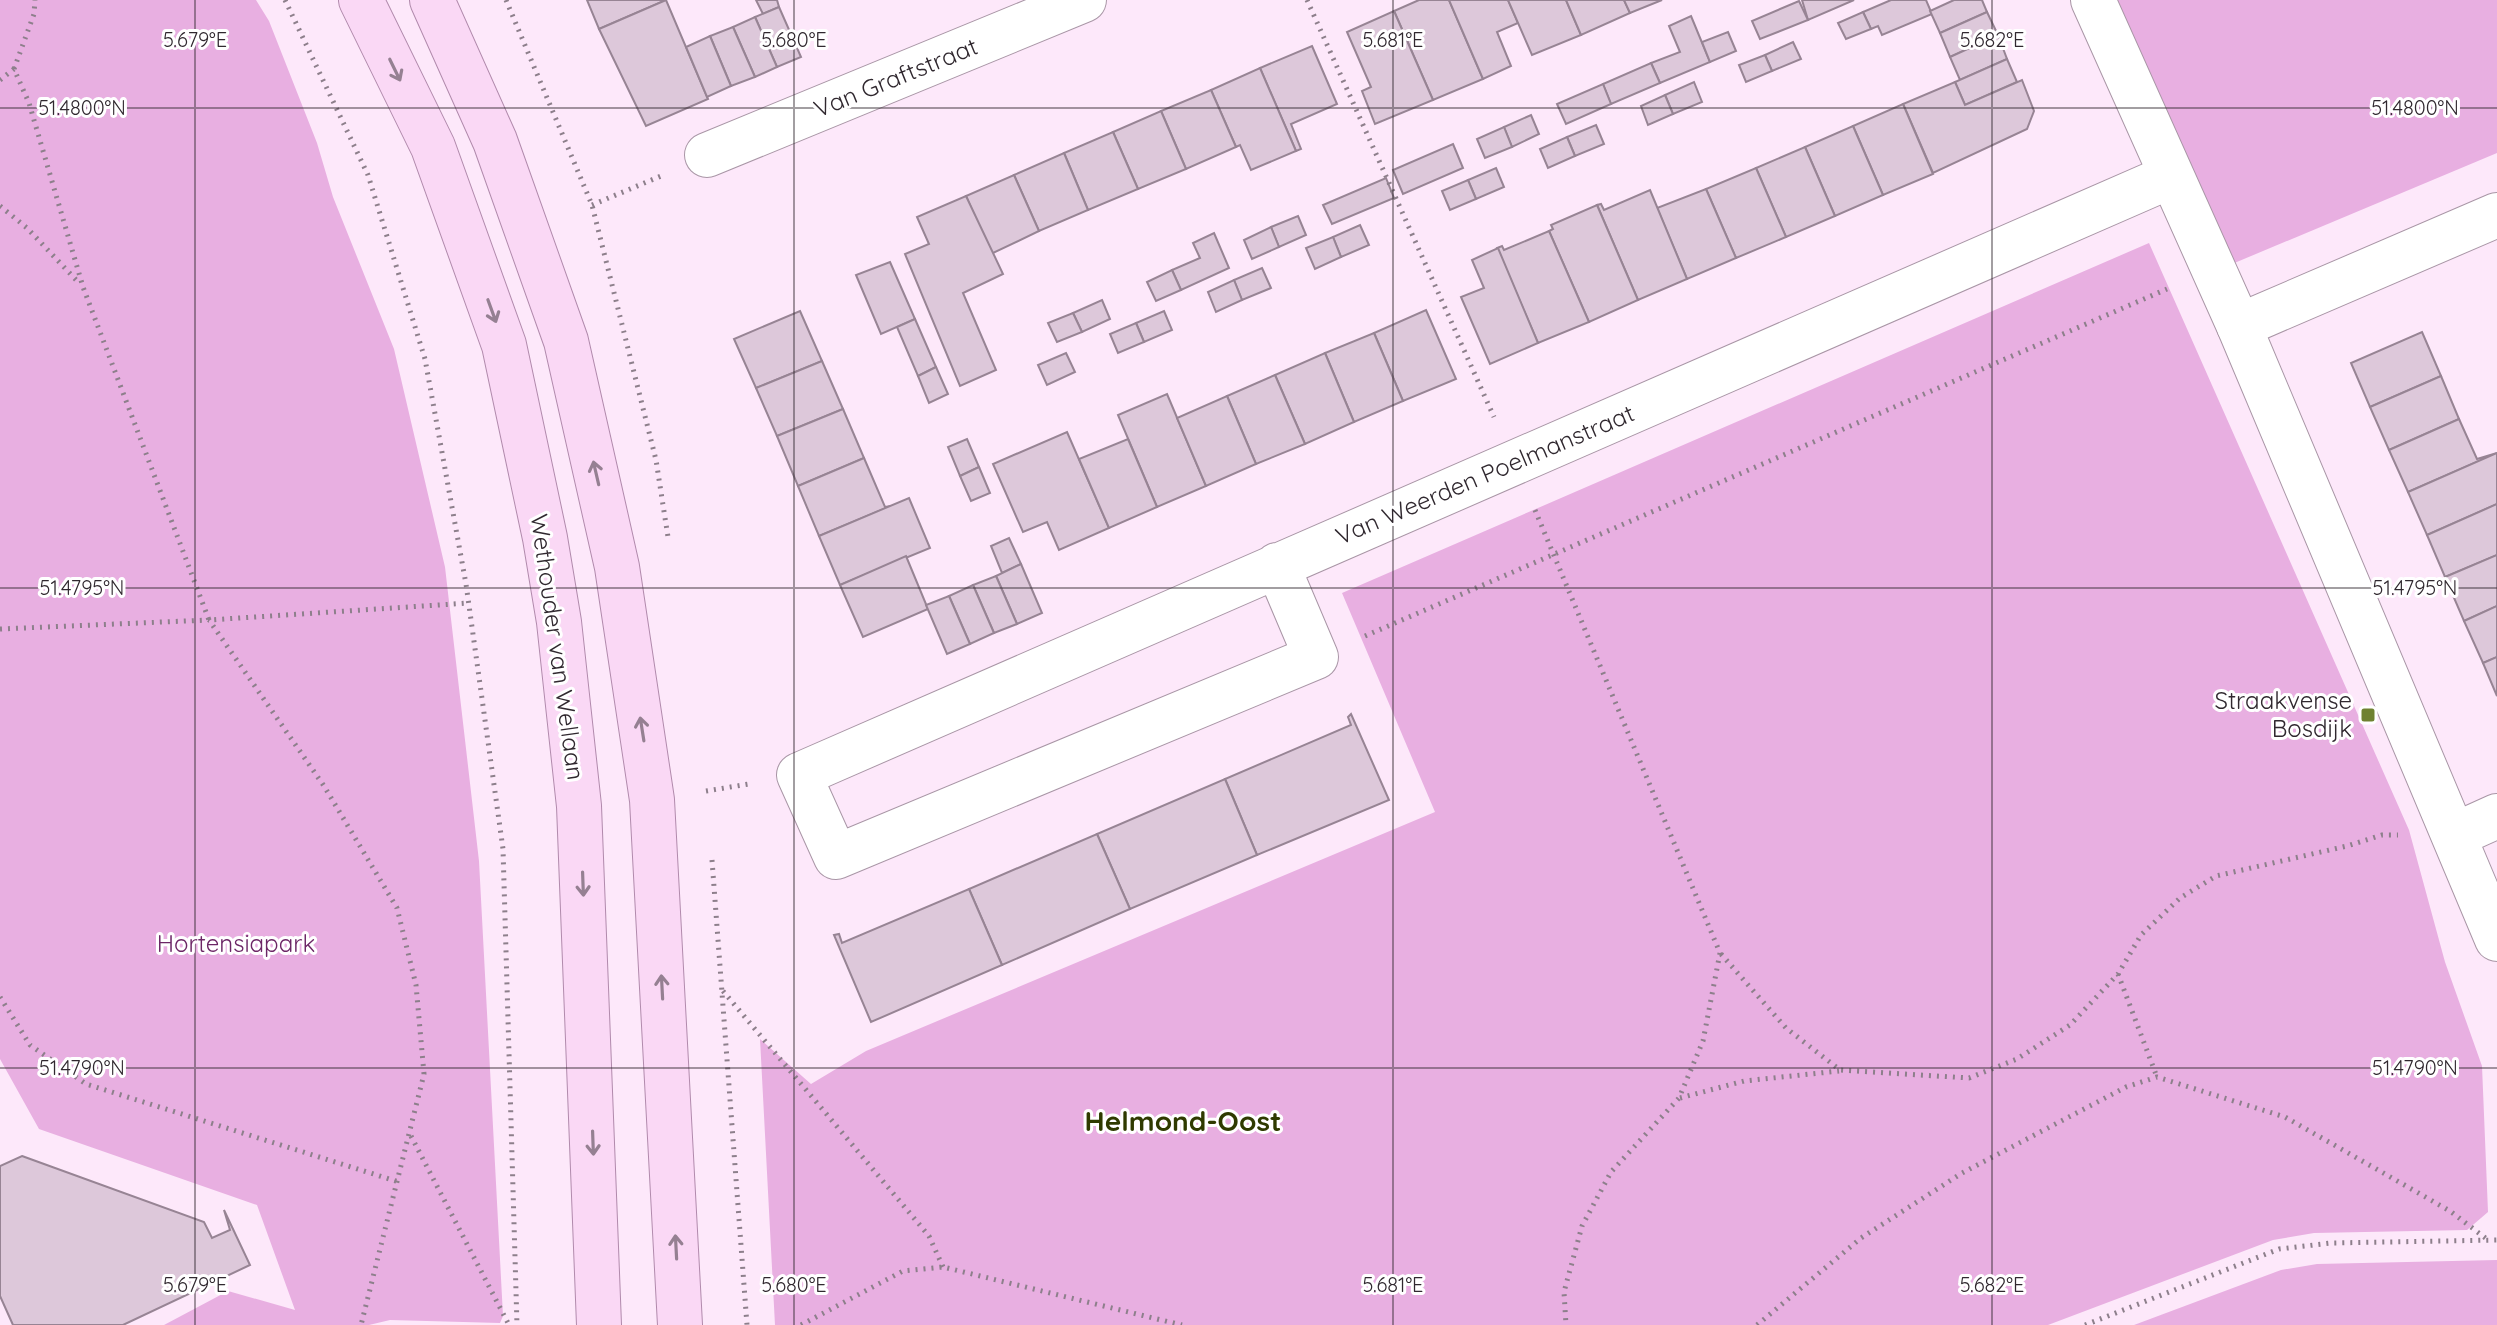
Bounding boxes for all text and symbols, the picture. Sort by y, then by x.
text: 5.679°E [163,27,227,52]
text: 5.680°E [761,27,827,52]
text: 5.681°E [1363,27,1423,52]
text: 5.682°E [1960,27,2024,52]
street label: Van Graftstraat [809,31,982,124]
one-way arrow [388,58,404,82]
text: 51.4800°N [38,95,126,120]
text: 51.4800°N [2371,95,2459,120]
one-way arrow [486,298,500,323]
street label: Van Weerden Poelmanstraat [1331,397,1638,551]
one-way arrow [588,460,603,486]
street label: Wethouder van Wellaan [524,512,592,782]
text: 51.4795°N [40,575,124,600]
text: 51.4795°N [2373,575,2457,600]
place label: Straakvense Bosdijk [2214,685,2352,743]
marker: Straakvense Bosdijk [2359,706,2377,724]
one-way arrow [633,716,648,742]
one-way arrow [575,870,590,897]
park label: Hortensiapark [157,928,315,958]
one-way arrow [655,974,670,1001]
text: 51.4790°N [39,1055,125,1080]
text: 51.4790°N [2372,1055,2458,1080]
district label: Helmond-Oost [1085,1103,1281,1138]
one-way arrow [586,1129,601,1156]
one-way arrow [668,1234,683,1261]
text: 5.679°E [163,1272,227,1297]
text: 5.680°E [761,1272,827,1297]
text: 5.681°E [1363,1272,1423,1297]
text: 5.682°E [1960,1272,2024,1297]

